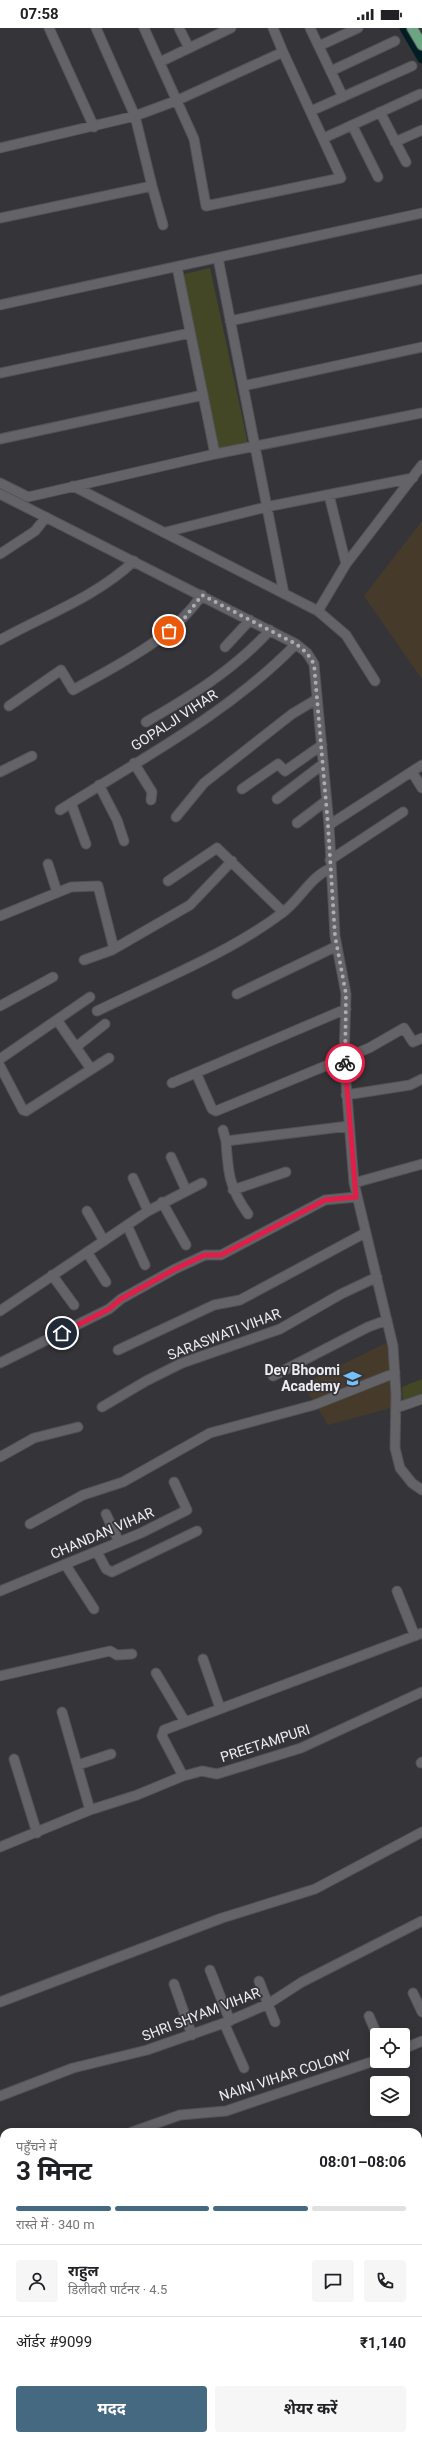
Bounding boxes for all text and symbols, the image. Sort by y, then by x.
text: 07:58 [20,5,59,23]
pin [152,614,186,648]
icon: bag [158,620,180,642]
street label: GOPALJI VIHAR [128,686,220,754]
courier [325,1043,365,1083]
icon: bike [334,1052,356,1074]
street label: SARASWATI VIHAR [165,1305,283,1363]
pin [45,1316,79,1350]
icon: home [51,1322,73,1344]
place label: Dev Bhoomi Academy [264,1362,341,1394]
school or university icon: Dev Bhoomi Academy [343,1368,363,1388]
street label: CHANDAN VIHAR [48,1504,156,1562]
street label: PREETAMPURI [218,1721,312,1765]
street label: SHRI SHYAM VIHAR [140,1984,263,2044]
map controls [370,2028,410,2116]
button: locate [370,2028,410,2068]
street label: NAINI VIHAR COLONY [217,2046,354,2104]
button: layers [370,2076,410,2116]
text: पहुँचने में [16,2139,57,2154]
text: 08:01–08:06 [319,2153,406,2171]
text: 3 मिनट [16,2156,92,2186]
text: रास्ते में · 340 m [16,2217,95,2232]
button: person [16,2260,58,2302]
button: chat [312,2260,354,2302]
button: phone [364,2260,406,2302]
text: राहुल [68,2262,99,2280]
text: डिलीवरी पार्टनर · 4.5 [68,2282,167,2297]
text: ऑर्डर #9099 [16,2333,92,2351]
text: ₹1,140 [360,2334,406,2352]
button: मदद [16,2386,207,2432]
button: शेयर करें [215,2386,406,2432]

